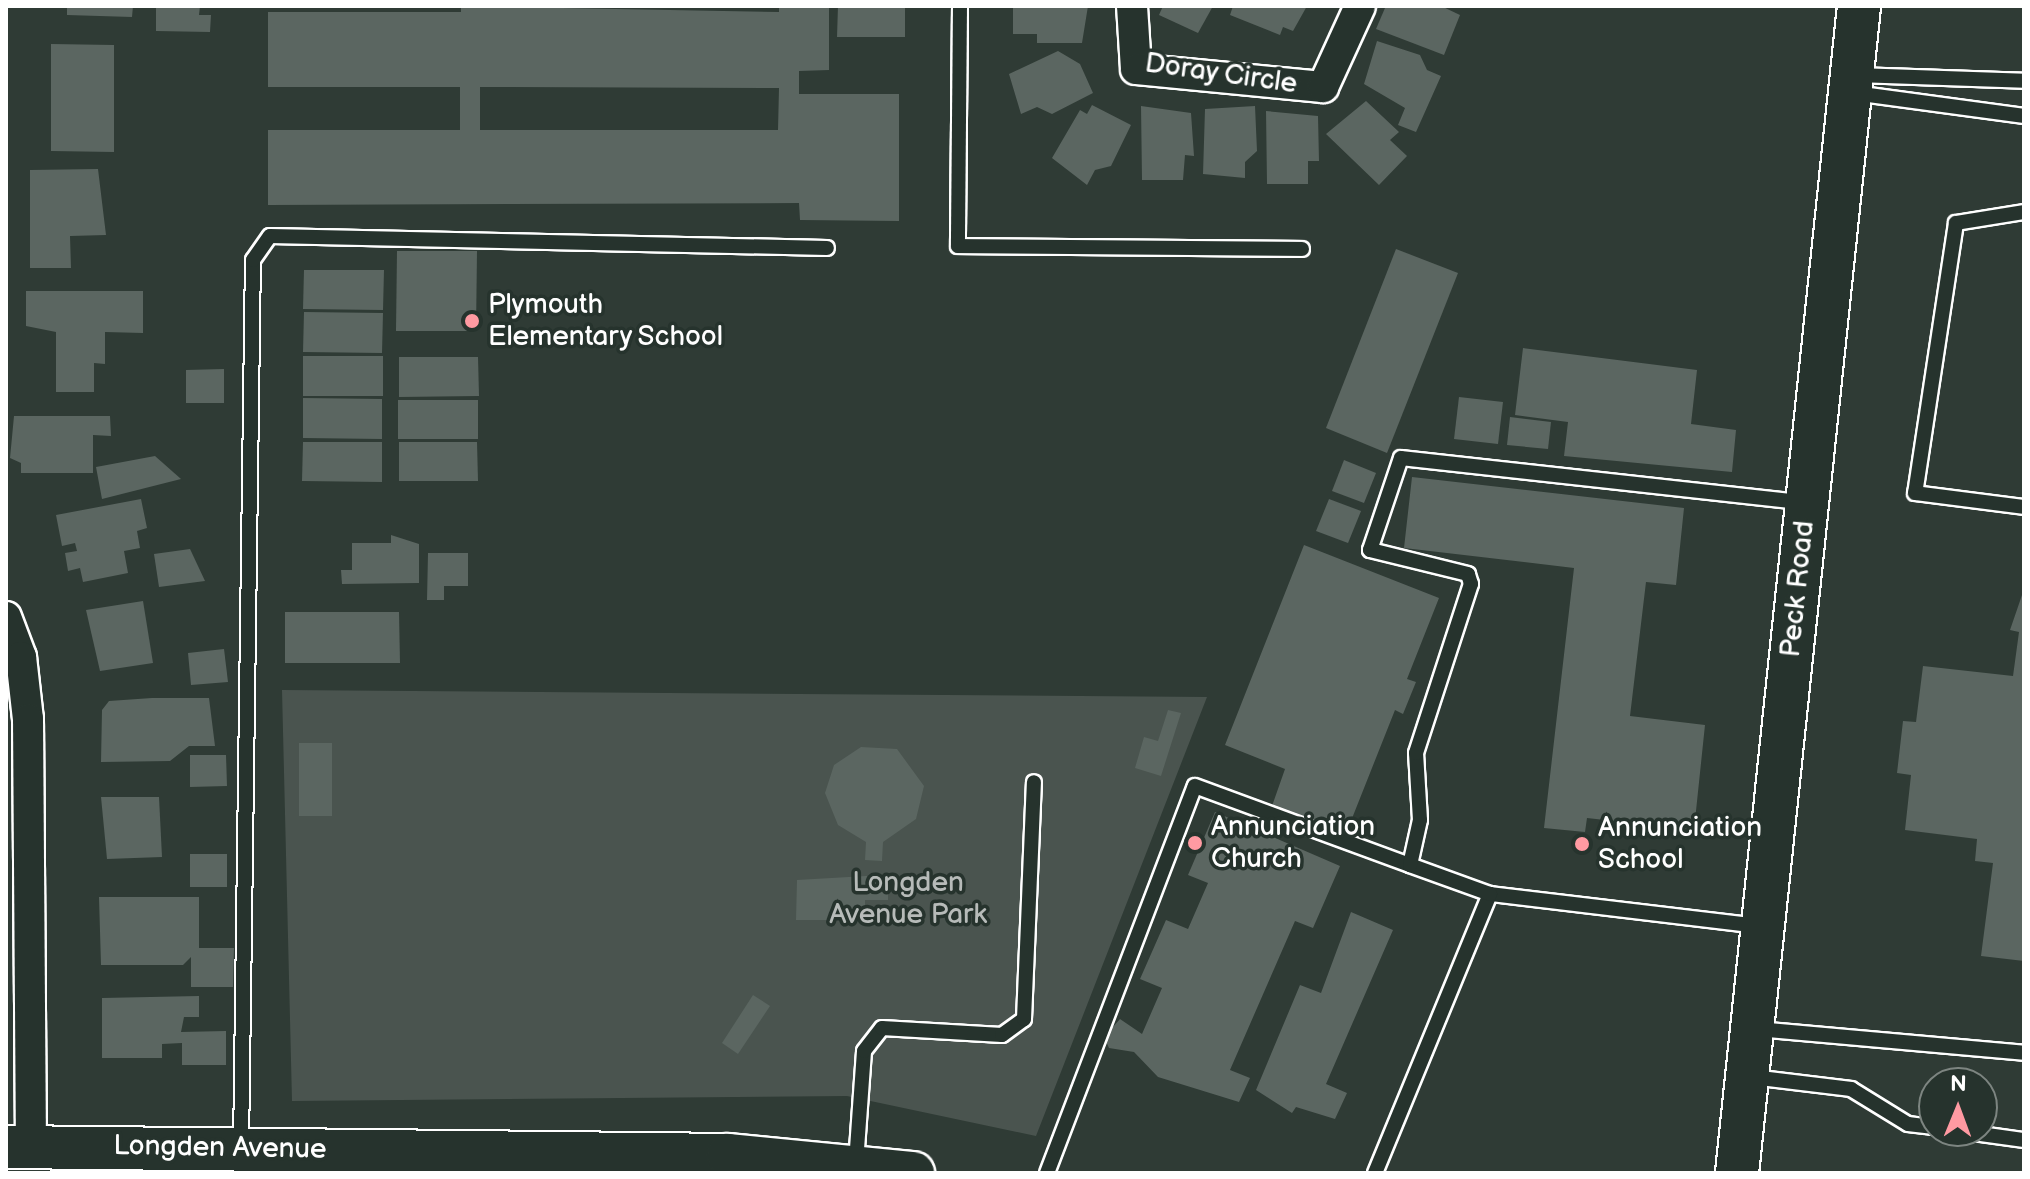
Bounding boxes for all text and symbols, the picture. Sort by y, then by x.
street label: Doray Circle [1142,47,1300,101]
place label: Plymouth Elementary School [488,288,725,354]
marker: Plymouth Elementary School [463,312,481,330]
street label: Peck Road [1774,519,1822,659]
place label: Annunciation Church [1211,810,1375,876]
place label: Annunciation School [1598,811,1762,877]
marker: Annunciation Church [1186,834,1204,852]
marker: Annunciation School [1573,835,1591,853]
park label: Longden Avenue Park [829,866,987,932]
north arrow [1918,1067,1998,1147]
text: N [1950,1071,1967,1098]
street label: Longden Avenue [113,1129,327,1167]

